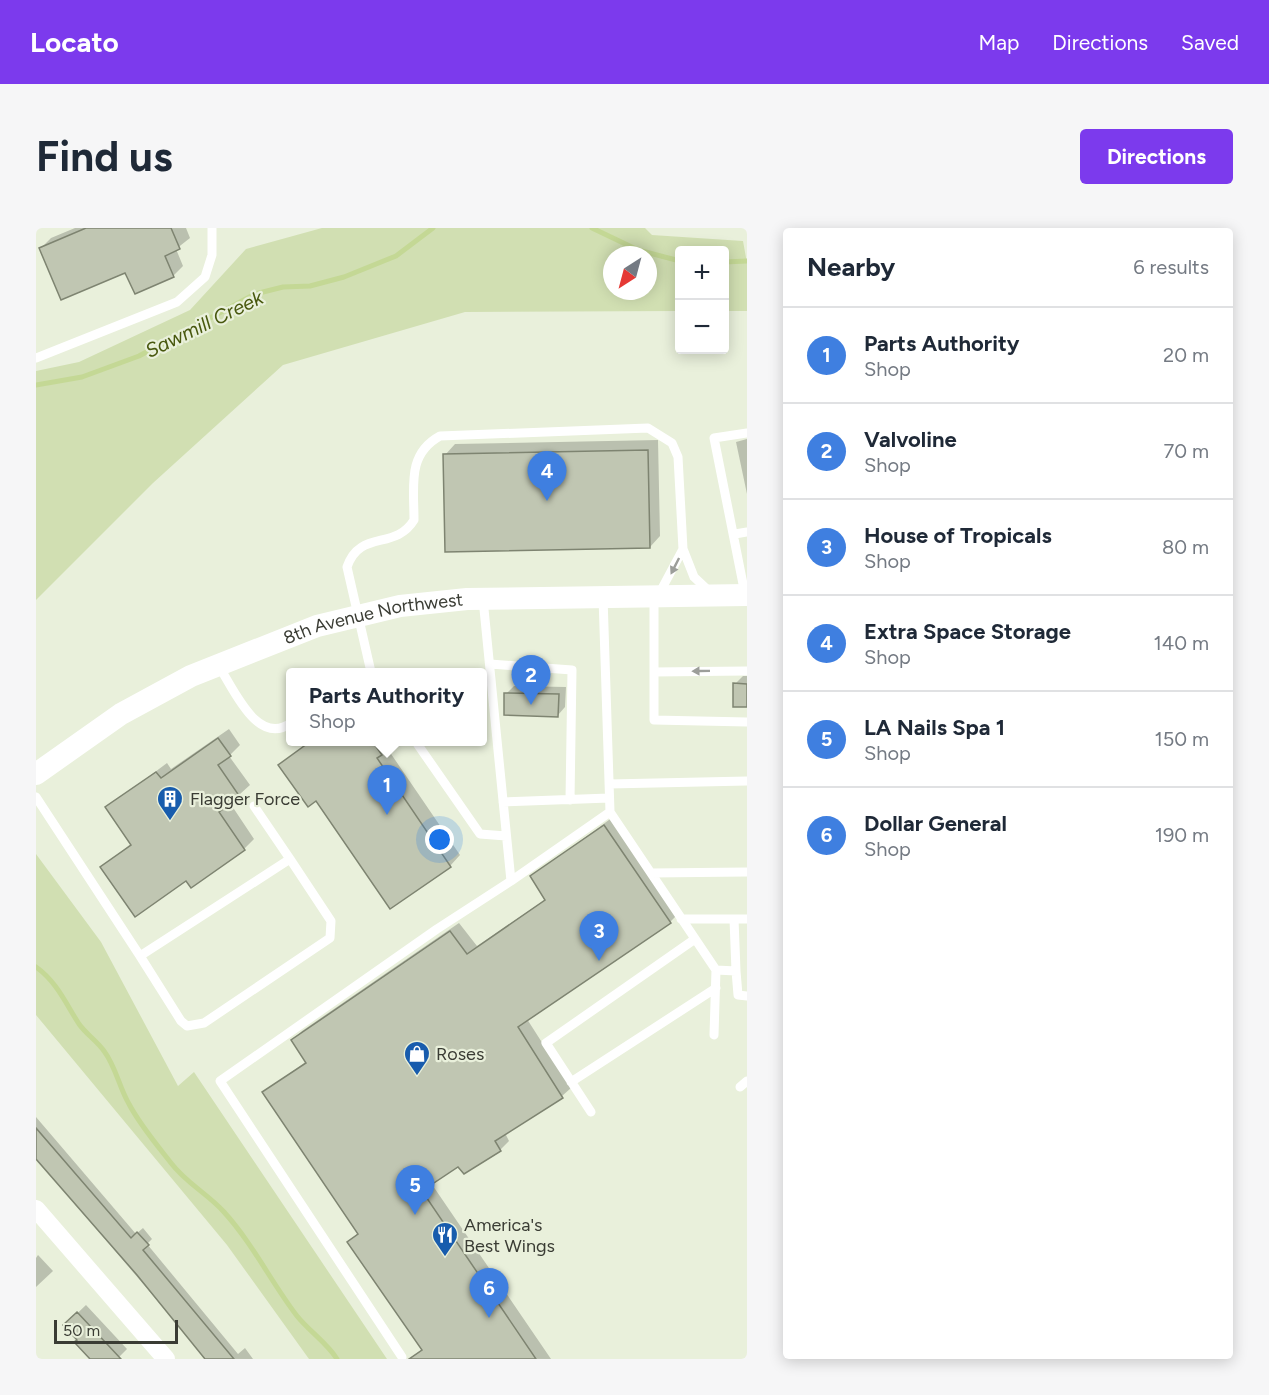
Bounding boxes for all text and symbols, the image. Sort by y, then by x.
text: Locato [30,25,119,59]
text: Map [978,30,1019,55]
text: Directions [1052,30,1148,55]
text: Saved [1181,30,1239,55]
button: Directions [1080,129,1233,184]
text: Find us [36,131,173,182]
north arrow [603,246,657,300]
map controls [675,246,729,354]
button: + [675,246,729,300]
text: Nearby [807,251,895,283]
text: 6 results [1133,255,1209,279]
water label: Sawmill Creek [141,285,268,363]
button: − [675,300,729,354]
text: Parts Authority [864,330,1019,357]
text: 1 [822,343,831,367]
text: 20 m [1163,343,1209,367]
text: Shop [864,357,911,381]
text: Valvoline [864,426,957,453]
text: 2 [821,439,832,463]
text: 70 m [1163,439,1209,463]
pin: 4 [528,452,566,501]
text: Shop [864,453,911,477]
text: House of Tropicals [864,522,1052,549]
text: 3 [821,535,832,559]
text: 80 m [1162,535,1209,559]
text: Shop [864,549,911,573]
one-way arrow [670,558,679,575]
street label: 8th Avenue Northwest [280,588,464,649]
text: Extra Space Storage [864,618,1071,645]
text: 4 [820,631,833,655]
text: 140 m [1154,631,1209,655]
text: Shop [864,645,911,669]
pin: 2 [512,656,550,705]
one-way arrow [691,667,710,676]
popup [286,668,487,746]
text: Parts Authority [309,682,464,709]
text: Shop [309,709,356,733]
text: LA Nails Spa 1 [864,714,1005,741]
text: 5 [821,727,832,751]
text: 150 m [1154,727,1209,751]
text: Shop [864,741,911,765]
pin: 1 [368,766,406,815]
building icon: Flagger Force [155,784,185,822]
place label: Flagger Force [190,788,300,810]
text: Dollar General [864,810,1007,837]
text: 6 [821,823,832,847]
text: 190 m [1155,823,1209,847]
your location [425,825,454,854]
text: Shop [864,837,911,861]
pin: 3 [580,912,618,961]
shop icon: Roses [402,1039,432,1077]
place label: Roses [436,1043,484,1065]
pin: 5 [396,1166,434,1215]
place label: America's Best Wings [464,1214,555,1257]
restaurant icon: America's Best Wings [430,1220,460,1258]
pin: 6 [470,1268,508,1318]
scale bar [54,1317,178,1344]
text: 50 m [63,1321,100,1340]

